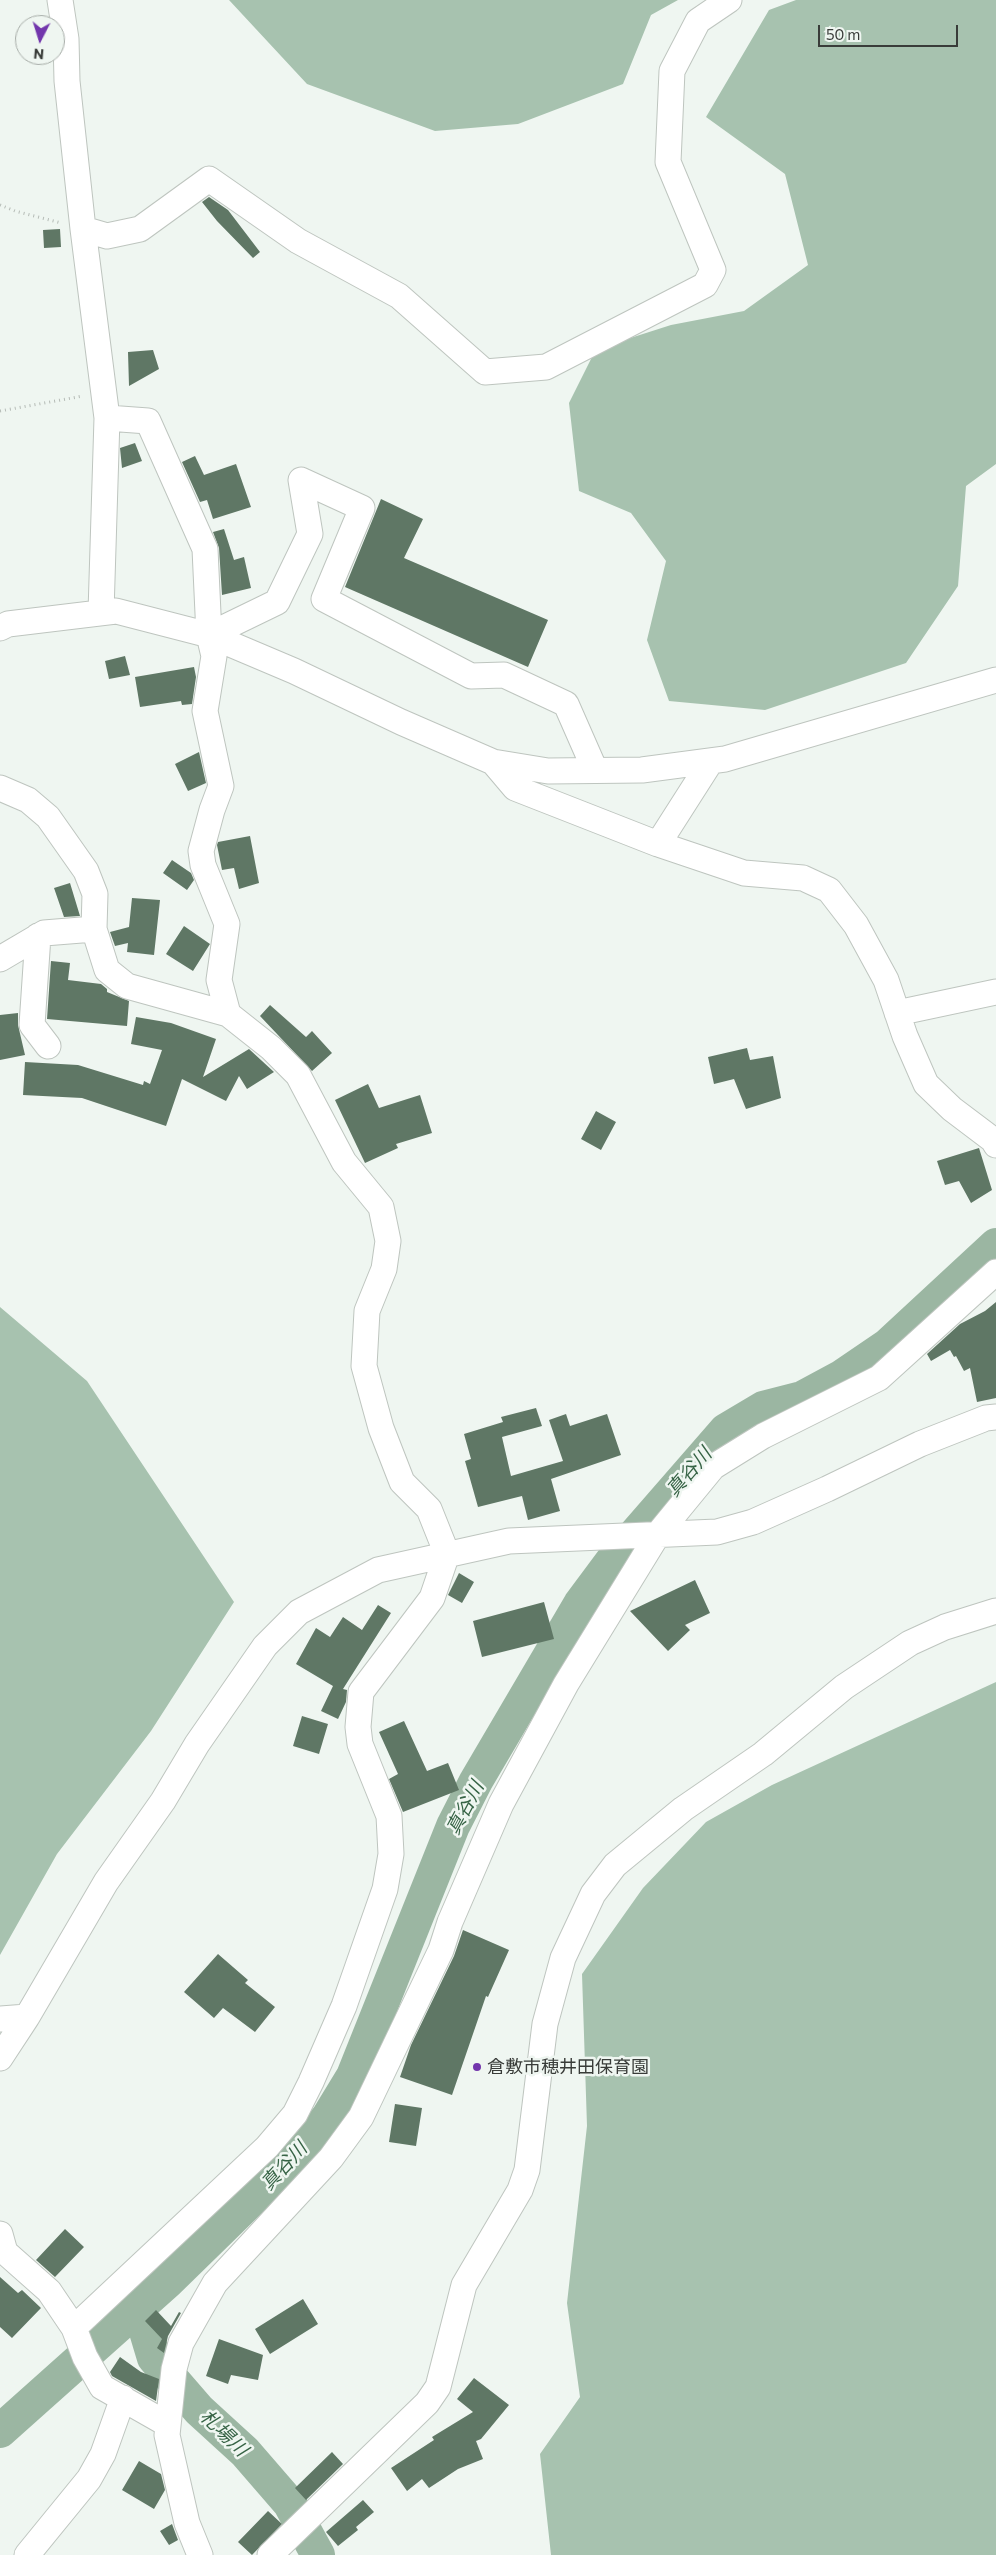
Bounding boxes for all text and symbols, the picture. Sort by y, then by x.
north arrow [15,15,65,65]
scale bar [821,15,961,47]
text: 50 m [826,25,860,43]
text: N [33,46,45,63]
water label: 真谷川 [662,1443,716,1501]
water label: 真谷川 [442,1777,488,1839]
place label: 倉敷市穂井田保育園 [487,2056,649,2078]
marker: 倉敷市穂井田保育園 [471,2061,483,2073]
water label: 真谷川 [256,2137,312,2195]
water label: 札場川 [196,2405,252,2461]

